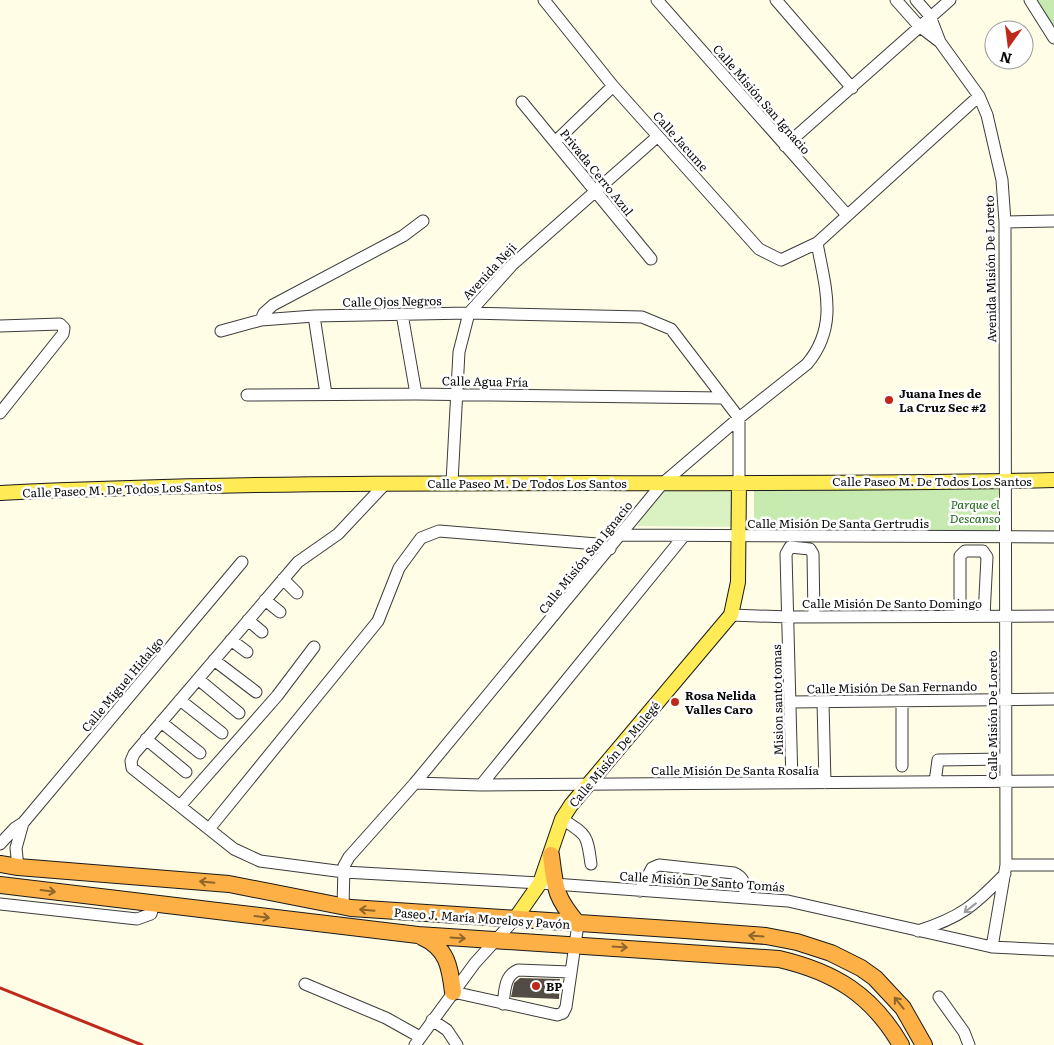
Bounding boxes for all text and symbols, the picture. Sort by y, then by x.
north arrow [984,20,1034,70]
street label: Calle Misión San Ignacio [709,40,815,158]
text: N [997,47,1014,70]
street label: Calle Jacume [649,107,713,175]
street label: Privada Cerro Azul [556,125,638,219]
street label: Avenida Misión De Loreto [980,195,1000,343]
street label: Avenida Neji [458,238,520,304]
street label: Calle Ojos Negros [342,291,442,311]
street label: Calle Agua Fría [442,371,529,391]
place label: Juana Ines de La Cruz Sec #2 [899,384,986,416]
marker: Juana Ines de La Cruz Sec #2 [883,394,895,406]
street label: Calle Paseo M. De Todos Los Santos [832,472,1032,490]
street label: Calle Paseo M. De Todos Los Santos [427,474,627,492]
street label: Calle Paseo M. De Todos Los Santos [22,477,223,501]
park label: Parque el Descanso [950,495,1000,527]
street label: Calle Misión San Ignacio [534,497,636,617]
street label: Calle Misión De Santa Gertrudis [747,514,929,532]
street label: Calle Misión De Santo Domingo [802,594,982,612]
street label: Calle Miguel Hidalgo [77,632,167,736]
street label: Mision santo tomas [767,644,787,756]
street label: Calle Misión De Loreto [983,650,1001,780]
street label: Calle Misión De San Fernando [807,677,977,697]
place label: Rosa Nelida Valles Caro [685,686,756,718]
marker: Rosa Nelida Valles Caro [669,696,681,708]
street label: Calle Misión De Mulegé [564,697,664,811]
street label: Calle Misión De Santa Rosalía [651,761,819,779]
street label: Calle Misión De Santo Tomás [619,866,786,896]
one-way arrow [200,878,216,887]
one-way arrow [40,886,56,896]
one-way arrow [964,902,977,913]
street label: Paseo J. María Morelos y Pavón [393,903,571,933]
one-way arrow [360,905,376,915]
one-way arrow [253,912,269,922]
one-way arrow [749,931,765,940]
one-way arrow [450,933,466,942]
one-way arrow [612,942,628,952]
place label: BP [546,977,562,995]
marker: BP [530,980,542,992]
one-way arrow [894,997,905,1010]

